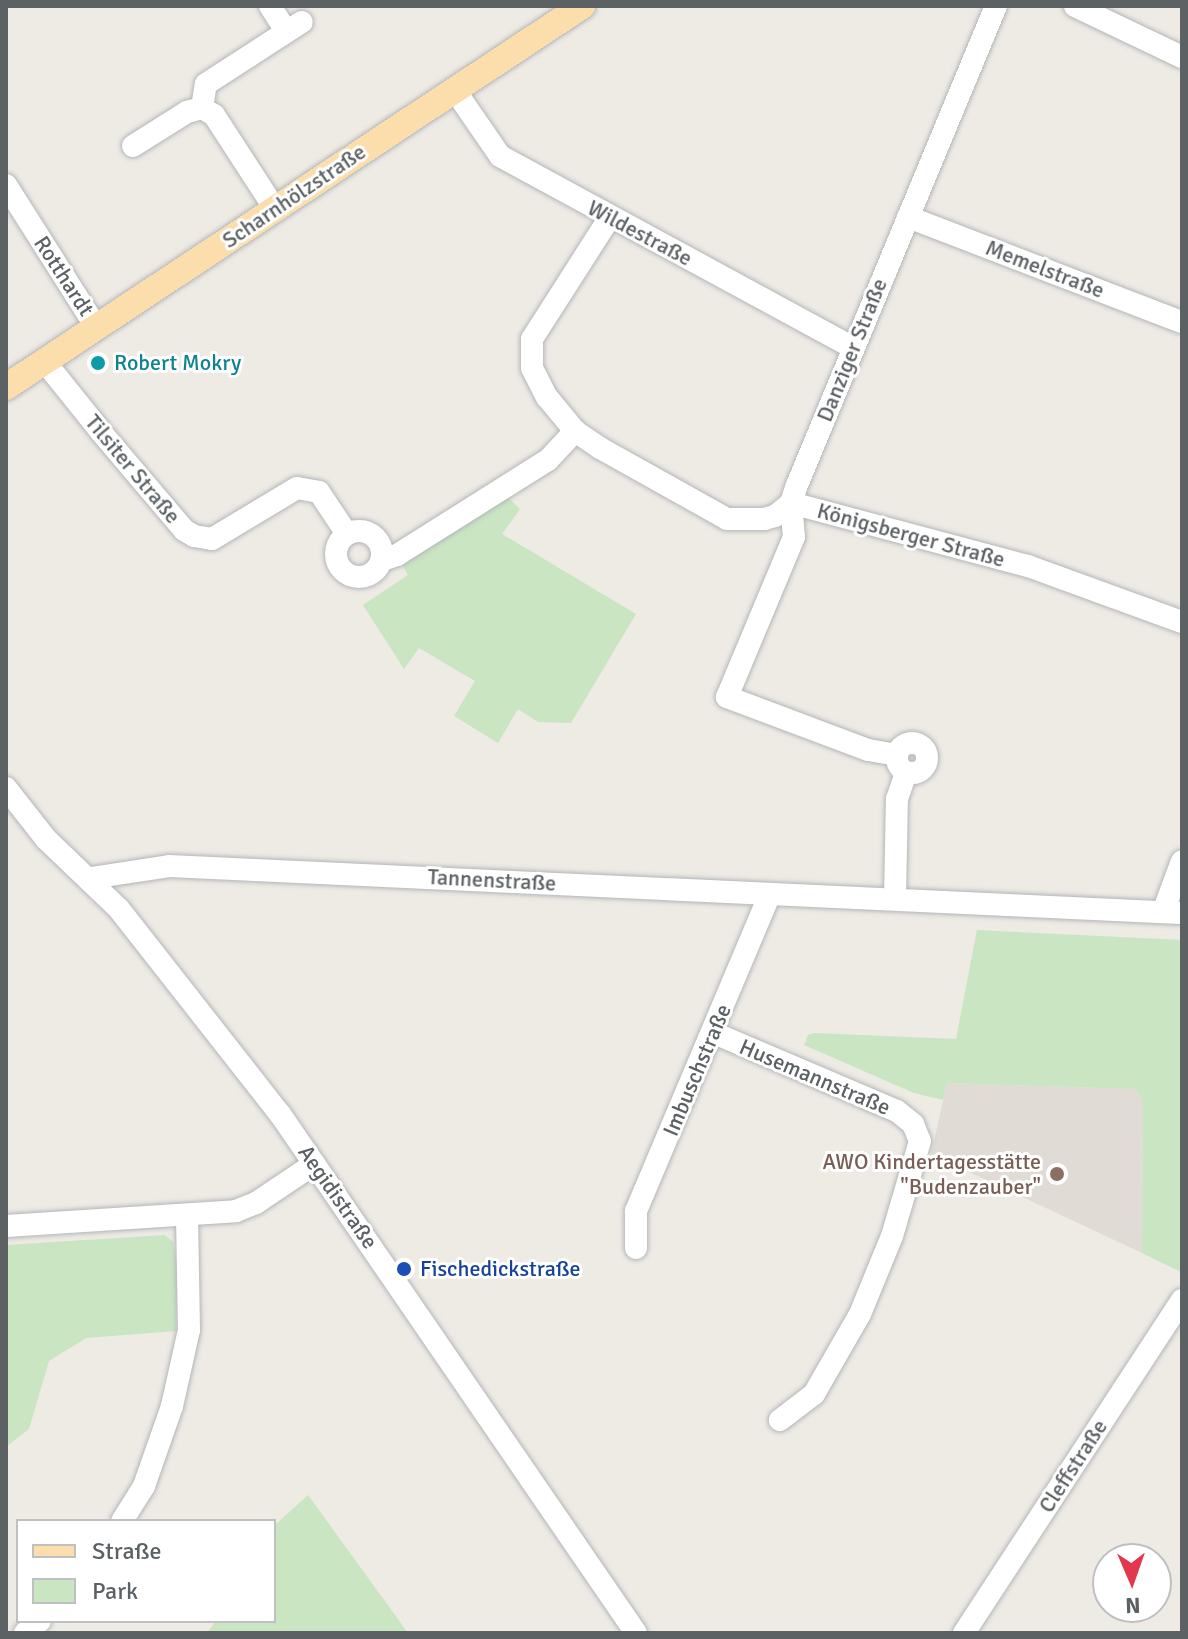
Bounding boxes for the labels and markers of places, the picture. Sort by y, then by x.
place label: Robert Mokry [114,350,241,376]
marker: Robert Mokry [89,354,107,372]
place label: AWO Kindertagesstätte "Budenzauber" [822,1148,1041,1200]
marker: AWO Kindertagesstätte "Budenzauber" [1048,1165,1066,1183]
place label: Fischedickstraße [420,1256,581,1282]
marker: Fischedickstraße [395,1260,413,1278]

